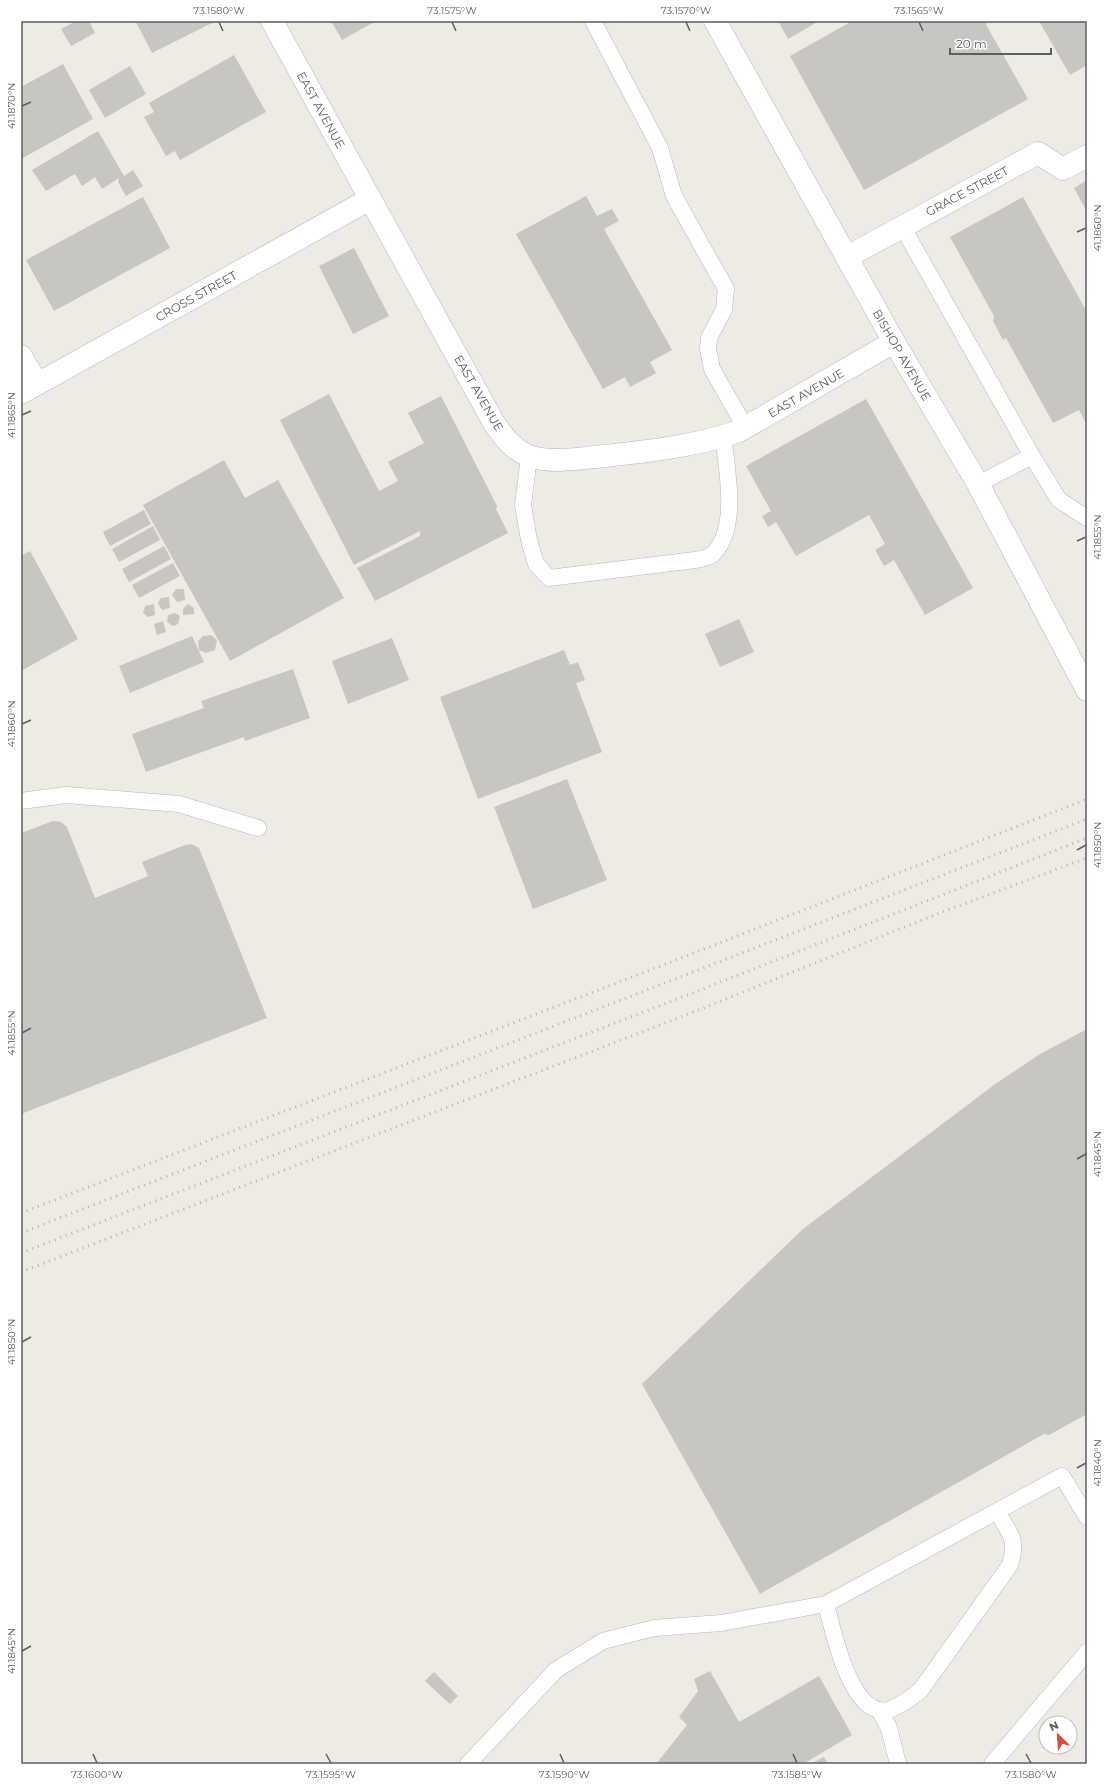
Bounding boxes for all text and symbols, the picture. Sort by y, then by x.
text: 73.1580°W [193,4,245,17]
text: 73.1575°W [427,4,477,17]
text: 73.1570°W [661,4,711,17]
text: 73.1565°W [894,4,944,17]
scale bar [950,30,1051,56]
text: 20 m [956,36,987,51]
street label: EAST AVENUE [294,69,348,151]
text: 41.1870°N [5,83,18,129]
street label: GRACE STREET [923,163,1011,219]
text: 41.1860°N [1091,204,1104,252]
street label: CROSS STREET [153,267,239,325]
street label: BISHOP AVENUE [870,307,934,403]
street label: EAST AVENUE [451,352,507,434]
street label: EAST AVENUE [765,365,847,421]
text: 41.1865°N [5,392,18,438]
text: 41.1855°N [1091,514,1104,560]
text: 41.1860°N [5,700,18,748]
text: 41.1850°N [1091,822,1104,868]
text: 41.1855°N [5,1010,18,1056]
text: 41.1845°N [1091,1131,1104,1177]
text: 41.1850°N [5,1319,18,1365]
text: 41.1840°N [1091,1439,1104,1487]
text: 41.1845°N [5,1628,18,1674]
north arrow [1038,1715,1078,1755]
text: N [1047,1718,1061,1734]
text: 73.1600°W [71,1768,123,1781]
text: 73.1595°W [306,1768,356,1781]
text: 73.1590°W [538,1768,590,1781]
text: 73.1585°W [772,1768,822,1781]
text: 73.1580°W [1005,1768,1057,1781]

